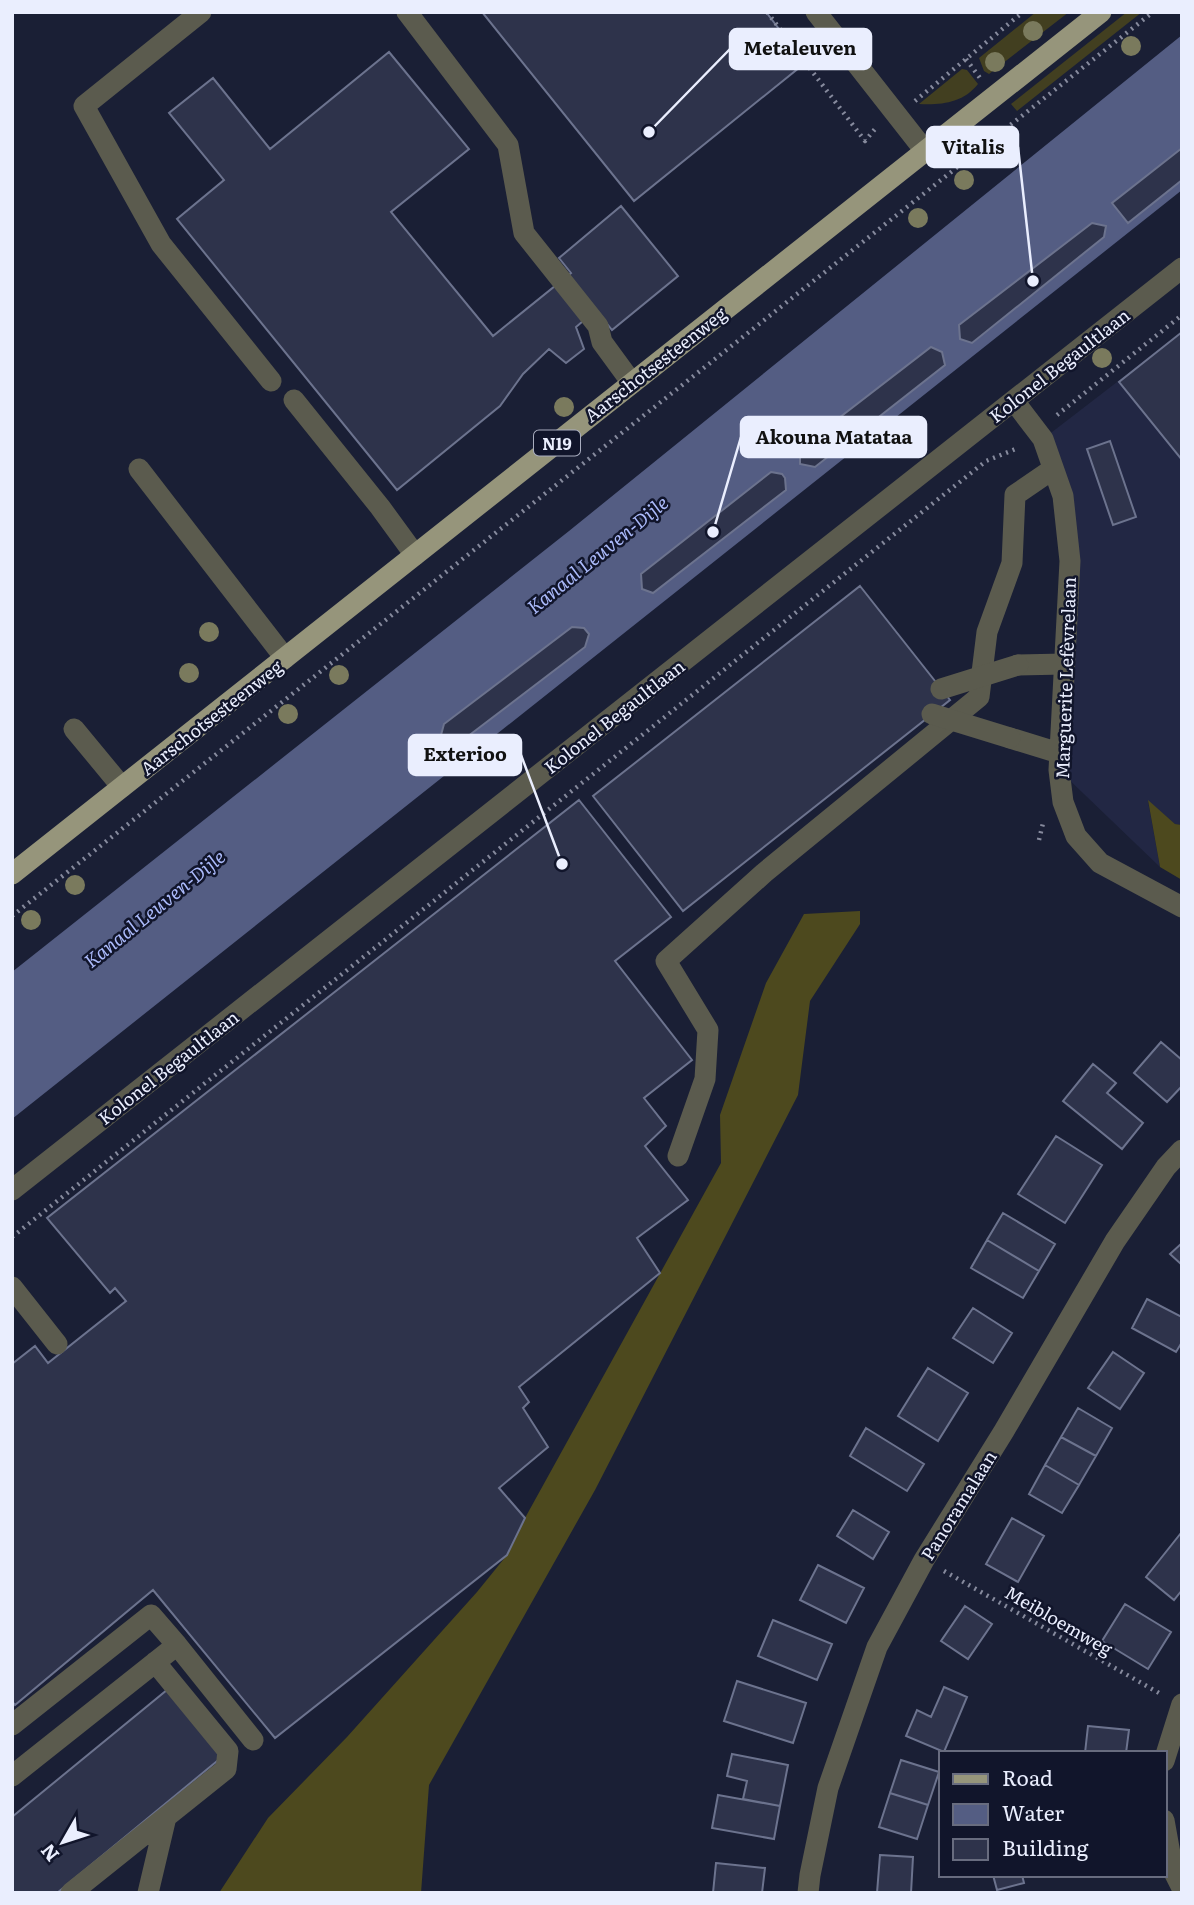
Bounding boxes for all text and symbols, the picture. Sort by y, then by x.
callout: Metaleuven [730,29,871,69]
text: Metaleuven [743,33,857,61]
callout: Vitalis [927,127,1018,167]
text: Vitalis [941,132,1005,160]
street label: Aarschotsesteenweg [578,299,733,428]
street label: Kolonel Begaultlaan [983,301,1135,429]
callout: Akouna Matataa [741,417,926,457]
text: Akouna Matataa [755,422,913,450]
road number: N19 [534,430,580,456]
water label: Kanaal Leuven-Dijle [520,488,674,620]
street label: Marguerite Lefèvrelaan [1048,576,1082,780]
street label: Aarschotsesteenweg [134,652,289,781]
street label: Kolonel Begaultlaan [538,652,690,780]
callout: Exterioo [409,735,521,775]
text: Exterioo [423,739,507,767]
water label: Kanaal Leuven-Dijle [77,842,231,974]
street label: Kolonel Begaultlaan [92,1003,244,1131]
street label: Panoramalaan [913,1445,1003,1565]
street label: Meibloemweg [1000,1578,1119,1662]
legend [939,1751,1166,1877]
text: Road [1002,1761,1053,1792]
text: Water [1002,1796,1064,1827]
north arrow [28,1807,98,1877]
text: Building [1002,1831,1089,1862]
text: N [33,1838,65,1868]

